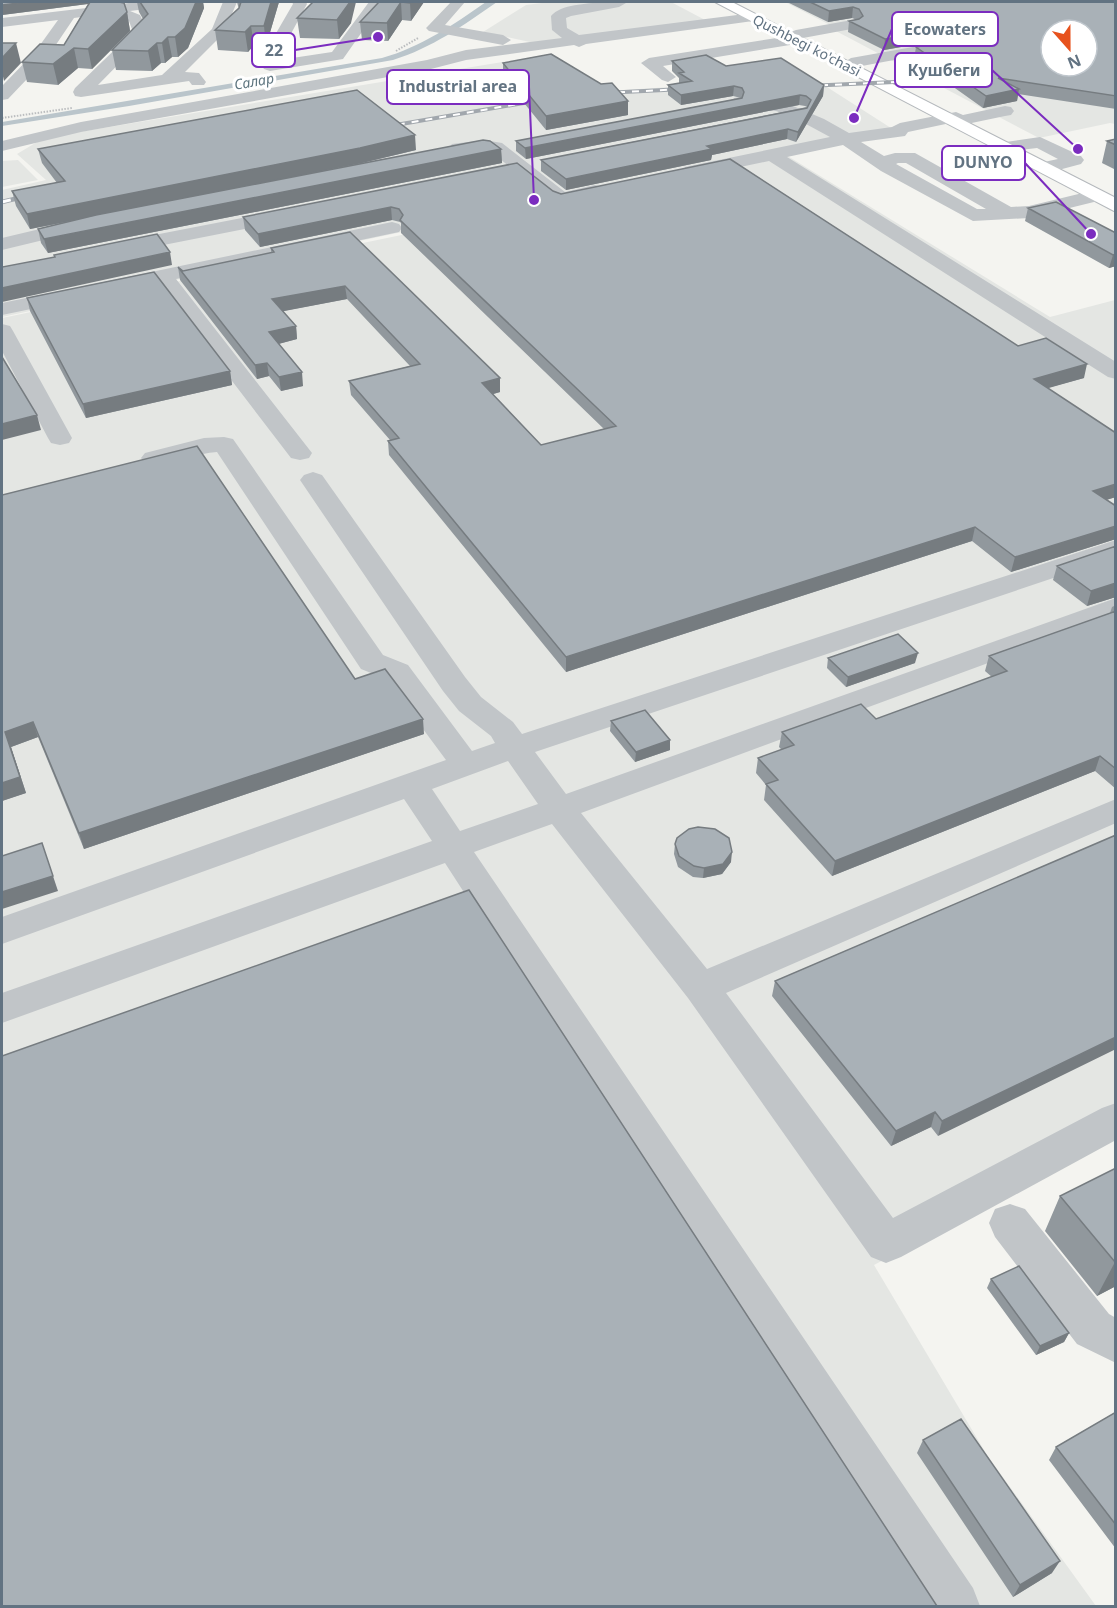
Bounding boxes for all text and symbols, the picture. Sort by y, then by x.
street label: Qushbegi ko'chasi [750,10,864,80]
callout: Ecowaters [892,12,998,46]
text: Ecowaters [904,18,986,40]
north arrow [1039,18,1099,78]
callout: 22 [252,33,295,67]
text: 22 [265,39,283,61]
text: N [1064,49,1084,75]
callout: Кушбеги [895,53,992,87]
text: Кушбеги [907,59,981,81]
water label: Салар [233,68,275,94]
callout: Industrial area [387,70,529,104]
text: Industrial area [399,75,517,97]
callout: DUNYO [942,146,1025,180]
text: DUNYO [953,151,1013,173]

